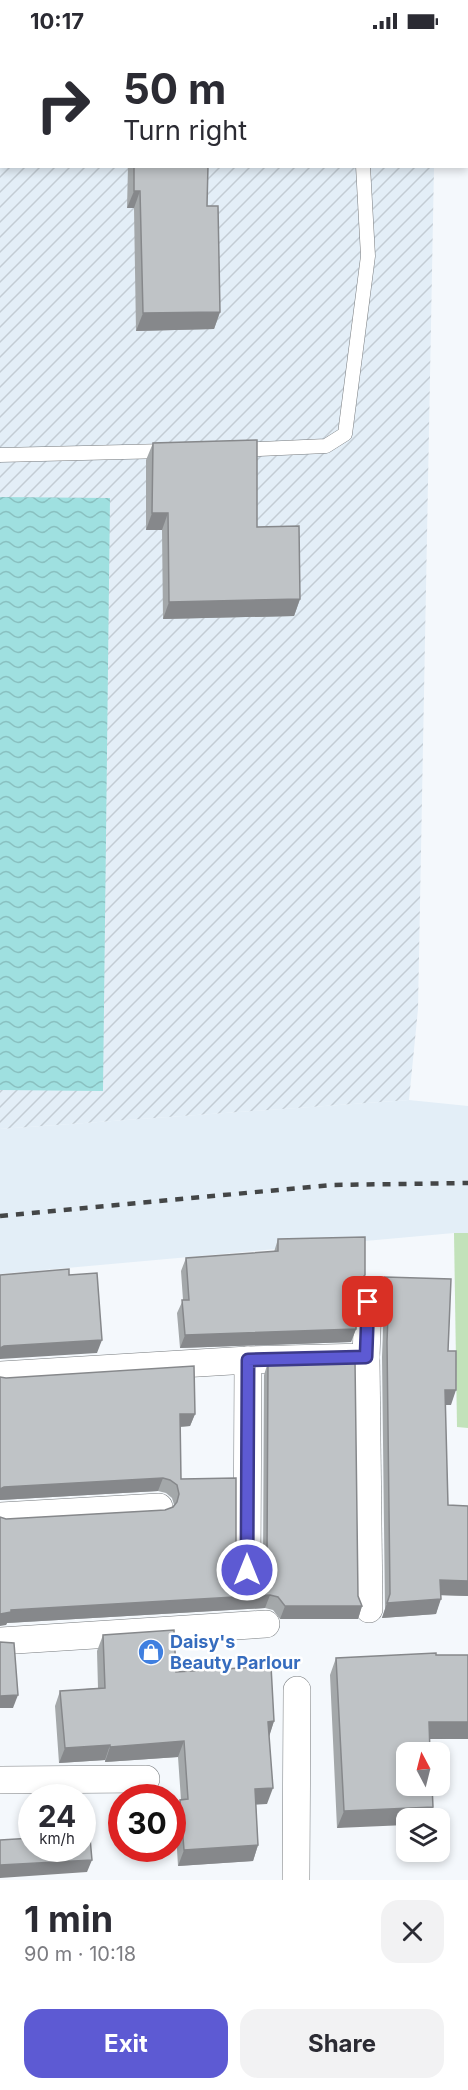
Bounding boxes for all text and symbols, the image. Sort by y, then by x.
text: 10:17 [30,8,84,34]
text: 50 m [123,63,226,114]
icon: right [24,66,102,144]
text: Turn right [123,114,247,147]
pin [342,1276,393,1327]
icon: arrive [351,1285,384,1318]
position arrow [215,1538,279,1602]
place label: Daisy's Beauty Parlour [170,1631,301,1673]
shop icon: Daisy's Beauty Parlour [136,1637,166,1667]
north arrow [396,1742,450,1796]
map controls [396,1742,450,1862]
speed limit sign: 30 [108,1784,186,1862]
text: 24 [38,1798,76,1834]
button: layers [396,1808,450,1862]
text: km/h [39,1829,75,1848]
text: 1 min [24,1897,113,1941]
button: close [381,1900,444,1963]
text: 90 m · 10:18 [24,1942,136,1966]
button: Exit [24,2009,228,2078]
button: Share [240,2009,444,2078]

